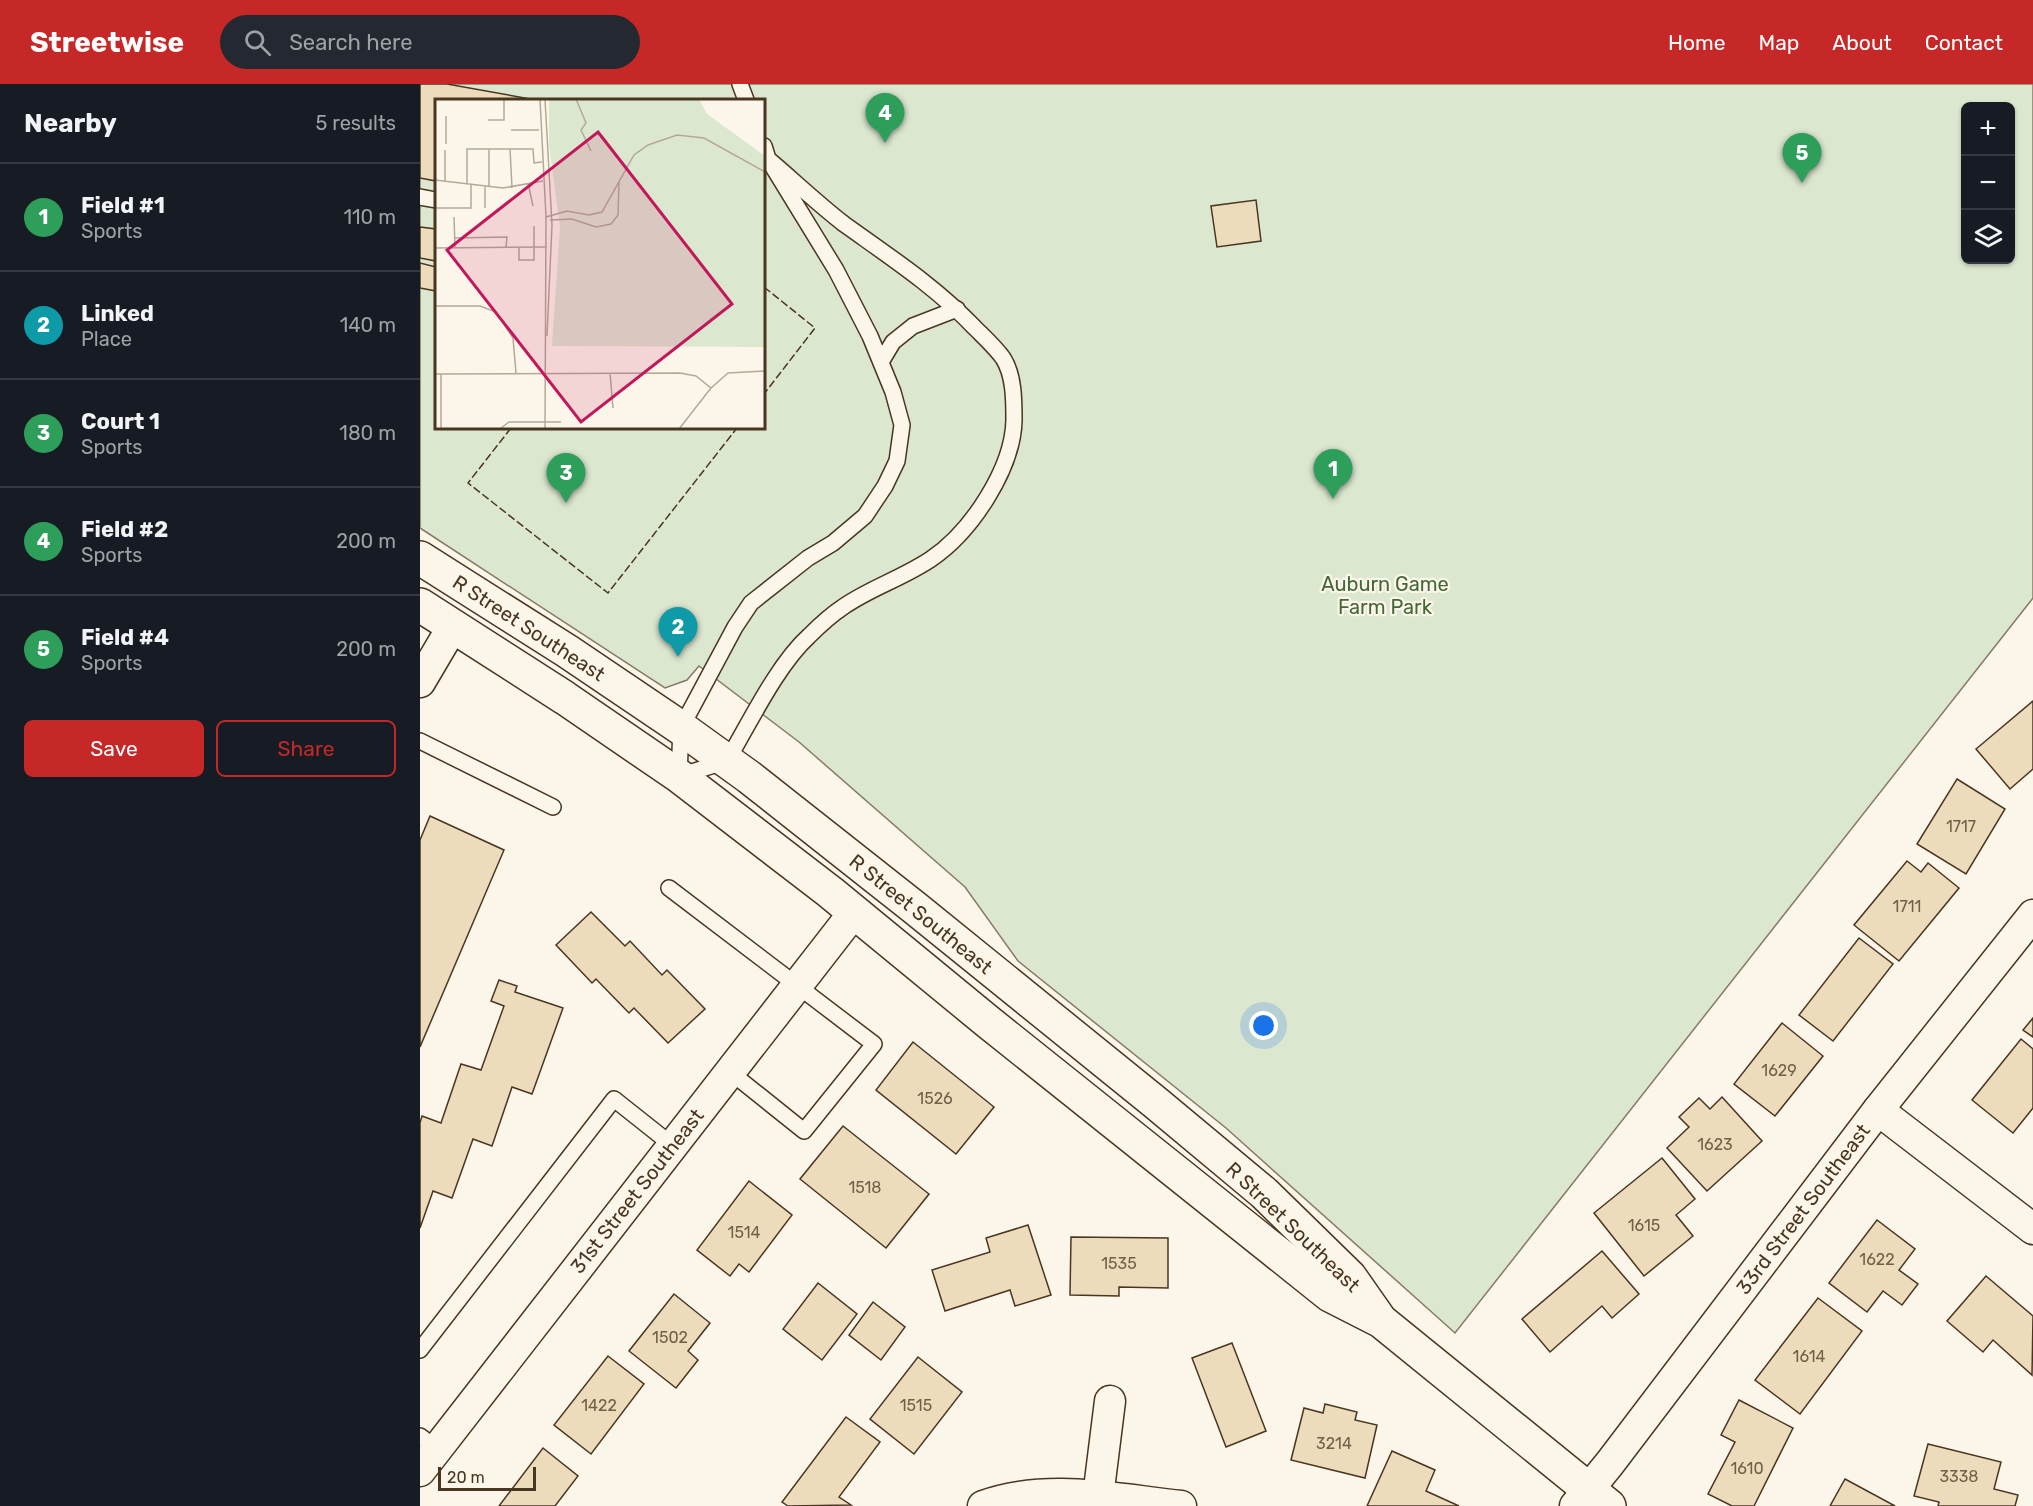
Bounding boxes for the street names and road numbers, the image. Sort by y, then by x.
street label: R Street Southeast [448,570,610,686]
street label: R Street Southeast [845,849,997,979]
street label: 31st Street Southeast [565,1104,709,1278]
street label: 33rd Street Southeast [1731,1119,1875,1299]
street label: R Street Southeast [1221,1157,1365,1297]

